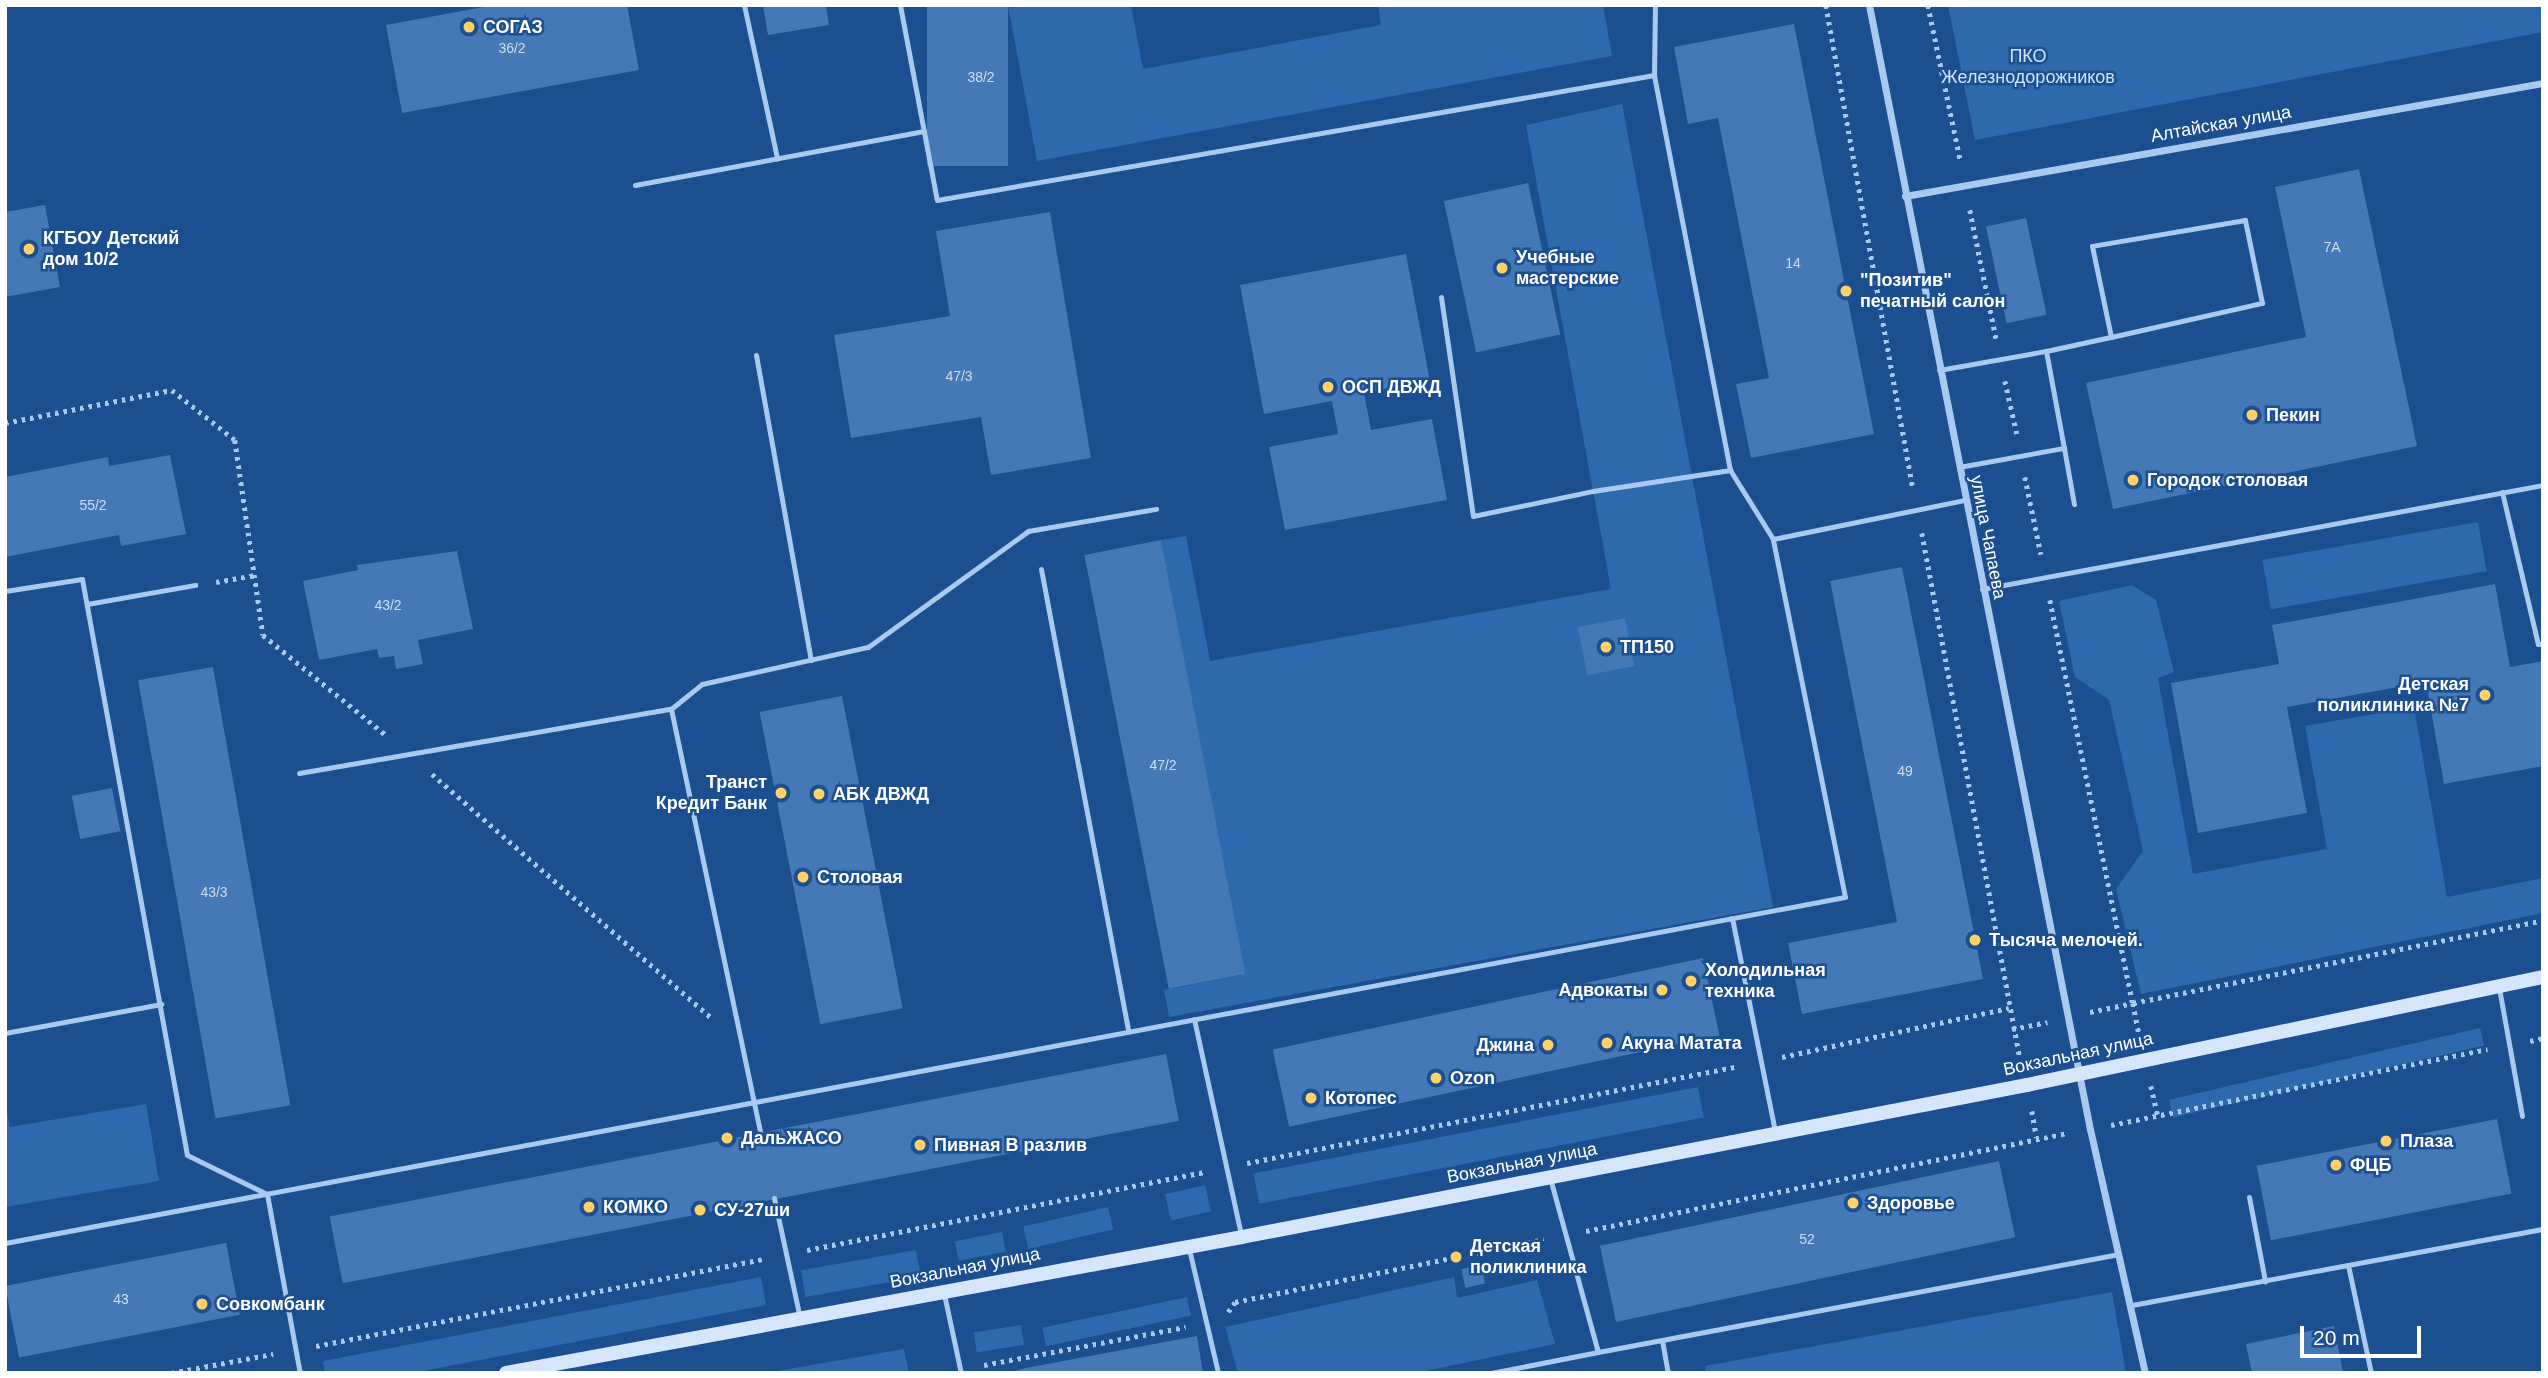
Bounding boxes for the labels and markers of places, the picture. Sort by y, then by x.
place label: СОГАЗ [483,16,543,38]
marker: СОГАЗ [461,19,477,35]
place label: КГБОУ Детский дом 10/2 [43,228,179,270]
marker: КГБОУ Детский дом 10/2 [21,241,37,257]
place label: Учебные мастерские [1516,247,1619,290]
marker: Учебные мастерские [1494,260,1510,276]
place label: "Позитив" печатный салон [1860,270,2005,312]
marker: "Позитив" печатный салон [1838,283,1854,299]
place label: ОСП ДВЖД [1342,376,1441,398]
marker: ОСП ДВЖД [1320,379,1336,395]
place label: Пекин [2266,404,2320,426]
marker: Пекин [2244,407,2260,423]
place label: Городок столовая [2147,469,2308,491]
marker: Городок столовая [2125,472,2141,488]
place label: ТП150 [1620,636,1674,658]
marker: ТП150 [1598,639,1614,655]
place label: Детская поликлиника №7 [2317,674,2469,716]
marker: Детская поликлиника №7 [2475,685,2495,705]
place label: Транст Кредит Банк [656,772,767,814]
place label: АБК ДВЖД [833,783,929,805]
marker: Транст Кредит Банк [773,785,789,801]
marker: АБК ДВЖД [811,786,827,802]
place label: Столовая [817,866,903,888]
marker: Столовая [795,869,811,885]
place label: Тысяча мелочей. [1989,929,2143,951]
marker: Тысяча мелочей. [1967,932,1983,948]
place label: Холодильная техника [1705,960,1826,1002]
marker: Холодильная техника [1683,973,1699,989]
place label: Адвокаты [1559,979,1648,1001]
marker: Адвокаты [1654,982,1670,998]
place label: Акуна Матата [1621,1032,1742,1054]
place label: Джина [1476,1034,1534,1056]
marker: Акуна Матата [1599,1035,1615,1051]
marker: Джина [1540,1037,1556,1053]
place label: Ozon [1450,1067,1495,1089]
marker: Ozon [1428,1070,1444,1086]
place label: Котопес [1325,1087,1397,1109]
marker: Котопес [1303,1090,1319,1106]
place label: ДальЖАСО [741,1127,842,1149]
marker: ДальЖАСО [719,1130,735,1146]
place label: Плаза [2400,1130,2453,1152]
marker: Плаза [2378,1133,2394,1149]
place label: Пивная В разлив [934,1134,1087,1156]
marker: Пивная В разлив [912,1137,928,1153]
place label: ФЦБ [2350,1154,2391,1176]
marker: ФЦБ [2328,1157,2344,1173]
place label: Здоровье [1867,1192,1955,1214]
marker: Здоровье [1845,1195,1861,1211]
place label: КОМКО [603,1196,668,1218]
marker: КОМКО [581,1199,597,1215]
place label: СУ-27ши [714,1199,790,1221]
marker: СУ-27ши [692,1202,708,1218]
place label: Детская поликлиника [1470,1236,1587,1278]
marker: Детская поликлиника [1448,1249,1464,1265]
place label: Совкомбанк [216,1293,325,1315]
marker: Совкомбанк [194,1296,210,1312]

